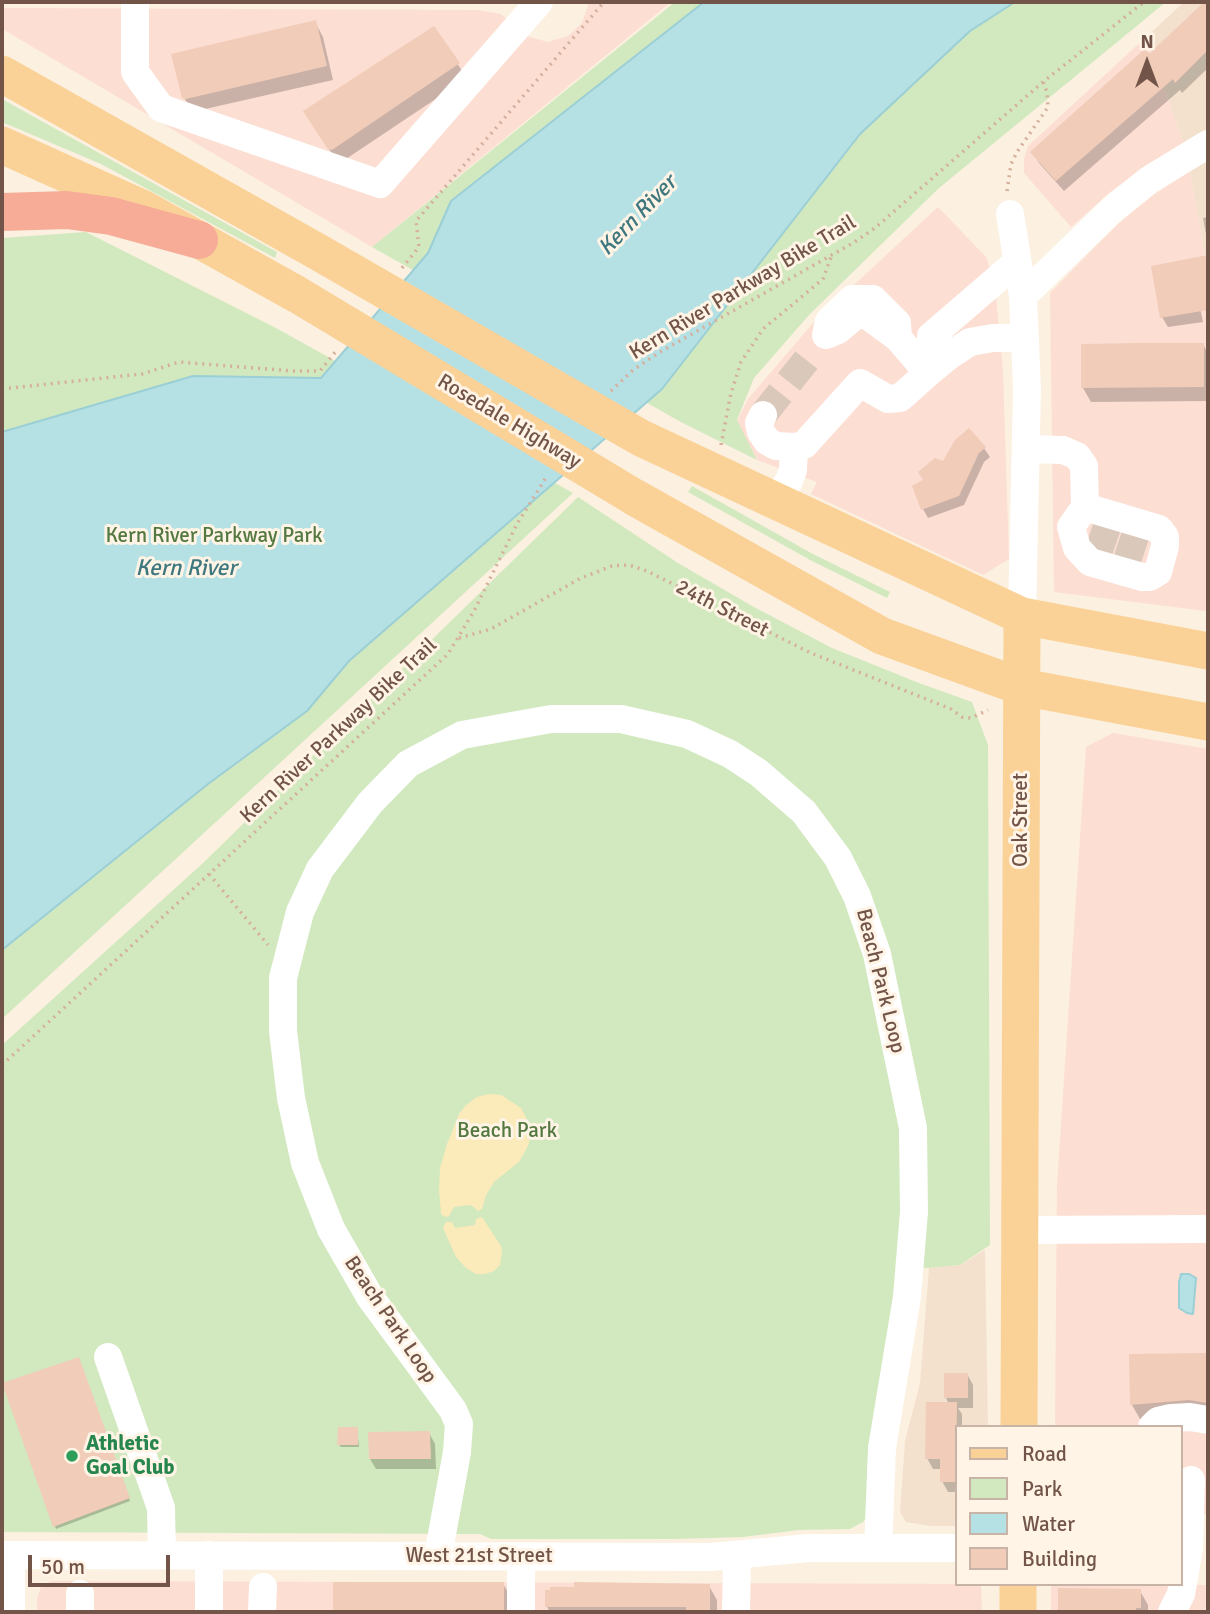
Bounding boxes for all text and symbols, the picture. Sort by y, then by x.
north arrow [1112,28,1182,98]
text: N [1140,30,1154,54]
water label: Kern River [593,170,683,262]
street label: Kern River Parkway Bike Trail [625,210,861,366]
street label: Rosedale Highway [433,369,585,475]
park label: Kern River Parkway Park [105,523,323,549]
water label: Kern River [136,555,236,583]
street label: 24th Street [671,575,773,643]
street label: Kern River Parkway Bike Trail [235,633,443,829]
street label: Oak Street [1008,773,1034,867]
street label: Beach Park Loop [850,906,910,1056]
park label: Beach Park [457,1118,557,1144]
street label: Beach Park Loop [338,1252,442,1388]
legend [954,1425,1182,1586]
place label: Athletic Goal Club [86,1431,175,1481]
text: Road [1022,1441,1067,1467]
marker: Athletic Goal Club [64,1448,80,1464]
text: Park [1022,1476,1062,1502]
text: Water [1022,1511,1075,1537]
scale bar [32,1540,173,1584]
street label: West 21st Street [405,1543,553,1569]
text: Building [1022,1546,1097,1572]
text: 50 m [41,1554,85,1580]

